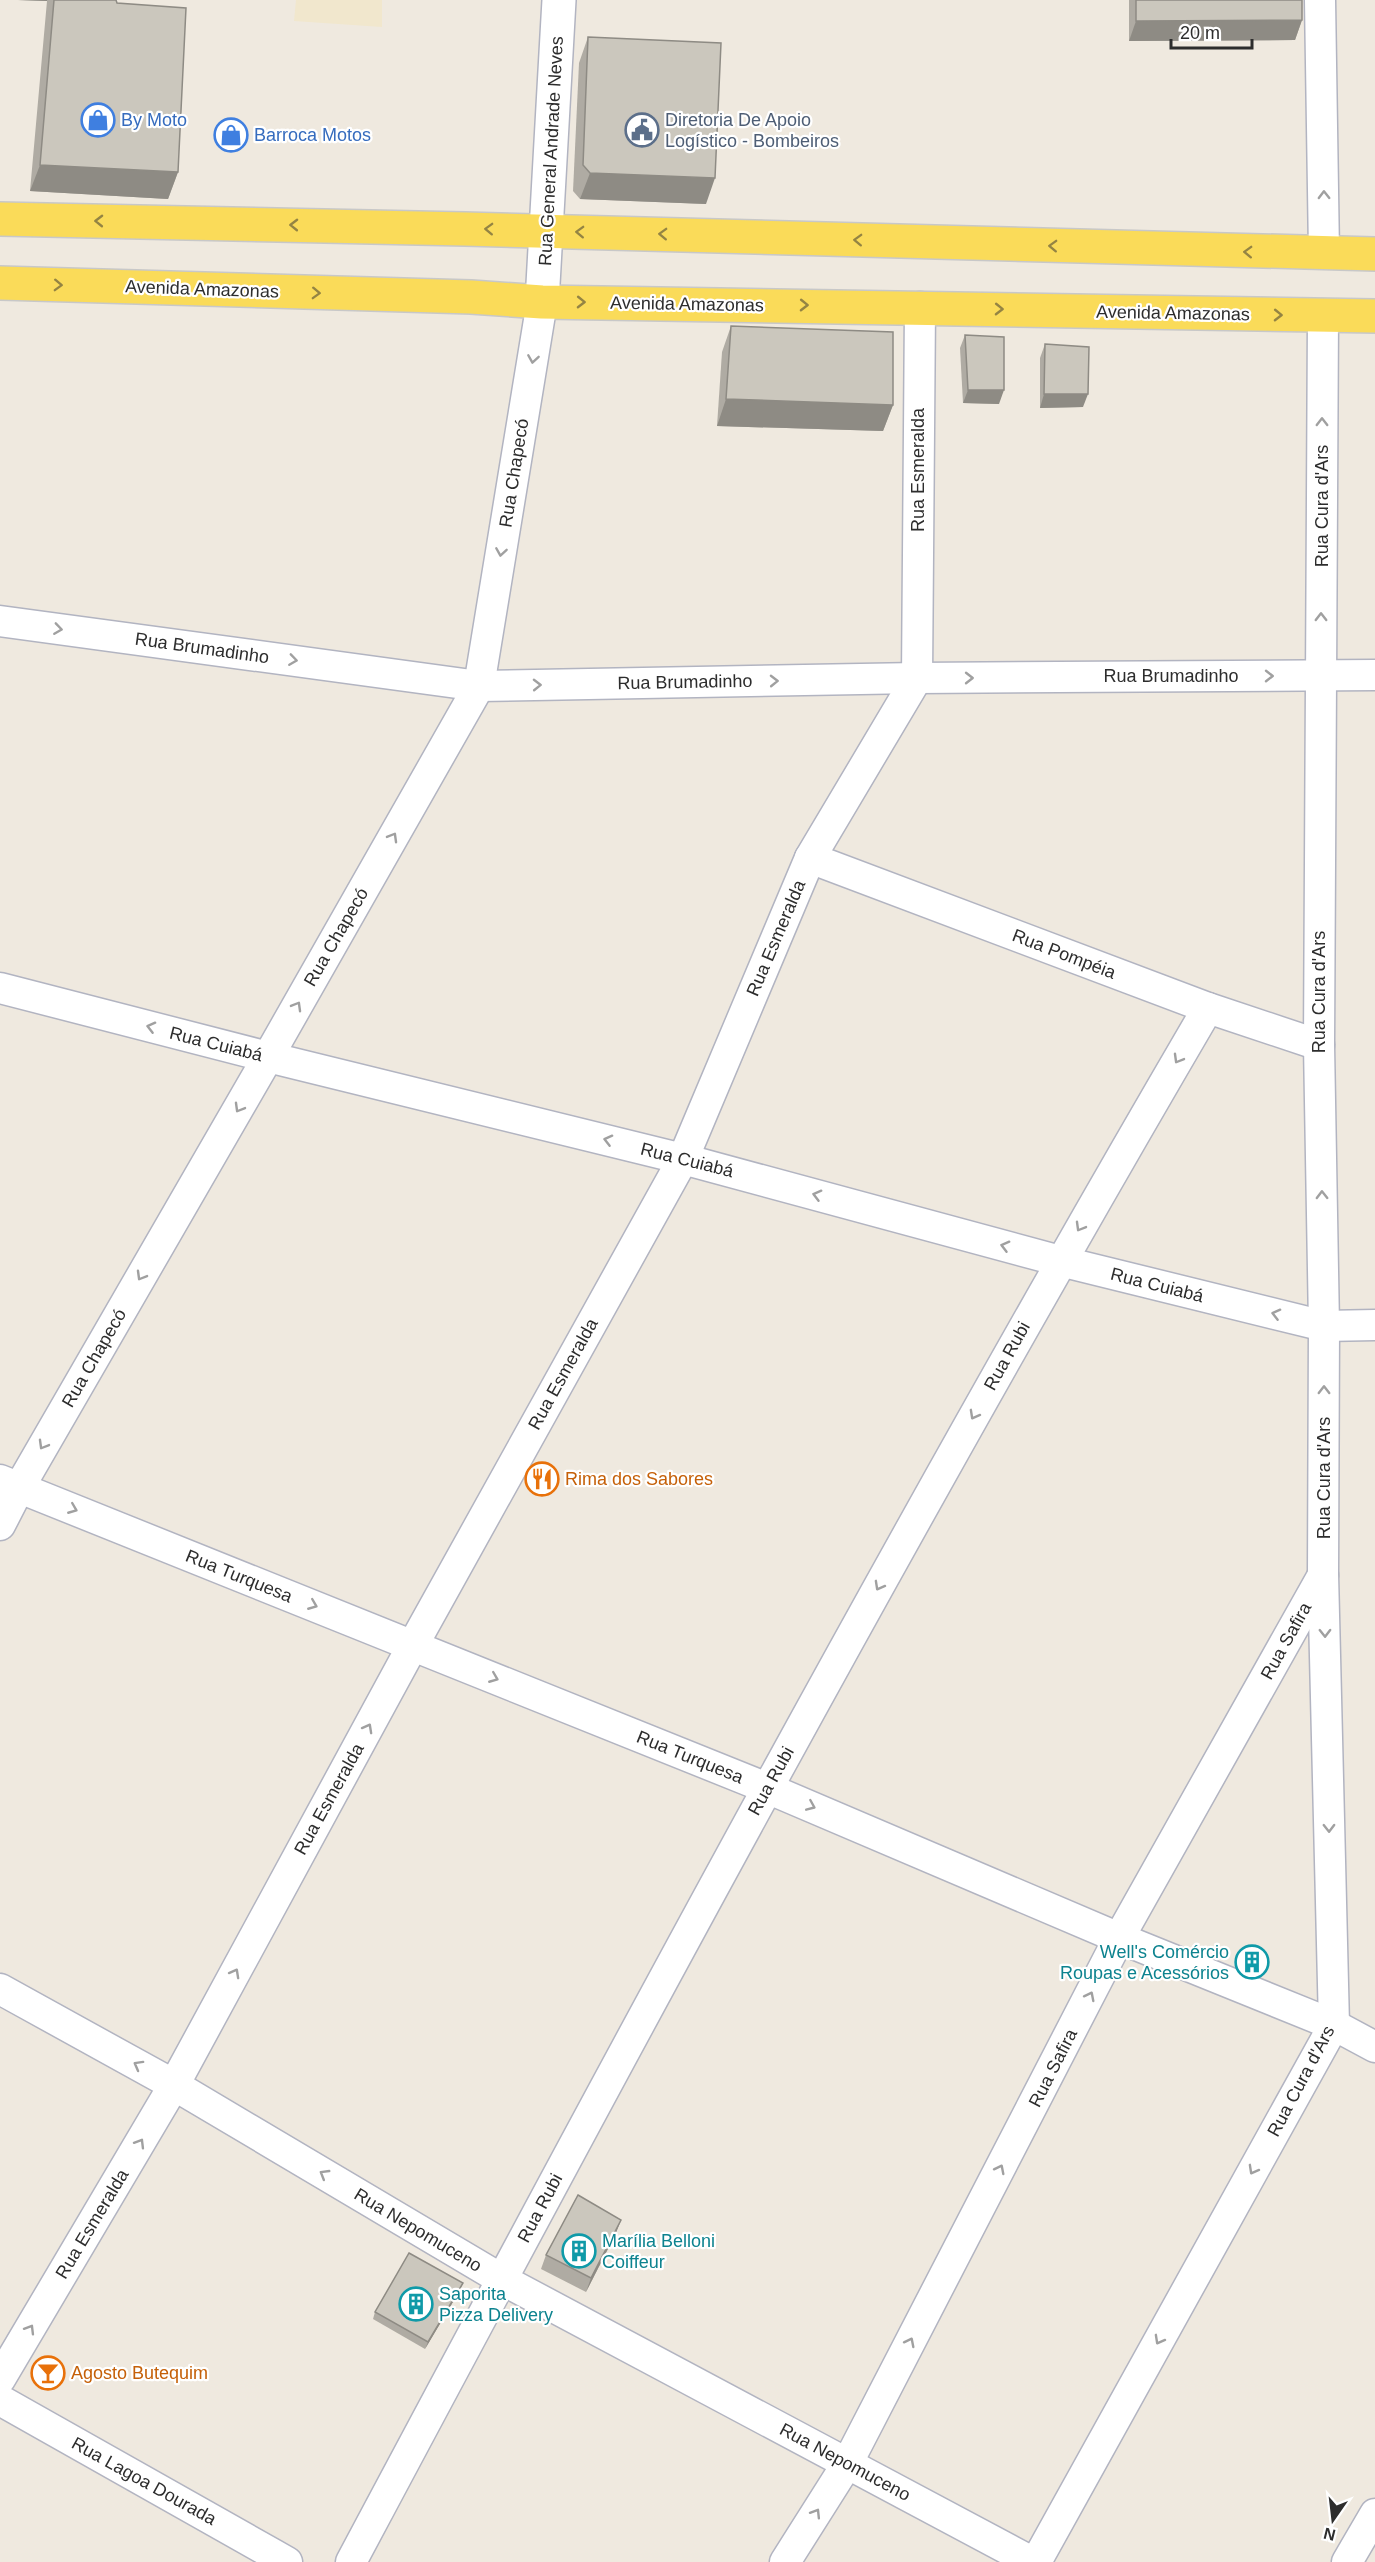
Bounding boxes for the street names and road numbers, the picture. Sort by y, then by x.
street label: Rua General Andrade Neves [535,36,567,266]
street label: Avenida Amazonas [125,276,279,302]
street label: Avenida Amazonas [610,293,764,315]
street label: Avenida Amazonas [1096,302,1250,324]
street label: Rua Esmeralda [908,407,928,532]
street label: Rua Chapecó [496,417,532,529]
street label: Rua Cura d'Ars [1312,445,1332,567]
street label: Rua Brumadinho [134,629,270,667]
street label: Rua Brumadinho [1103,666,1239,686]
street label: Rua Brumadinho [617,671,753,693]
street label: Rua Esmeralda [743,876,810,999]
street label: Rua Chapecó [300,884,372,990]
street label: Rua Pompéia [1009,925,1119,983]
street label: Rua Cura d'Ars [1309,931,1329,1053]
street label: Rua Cuiabá [167,1023,265,1065]
street label: Rua Cuiabá [638,1139,736,1181]
street label: Rua Cuiabá [1108,1264,1206,1306]
street label: Rua Chapecó [58,1305,130,1411]
street label: Rua Esmeralda [524,1314,602,1433]
street label: Rua Rubi [980,1318,1034,1394]
street label: Rua Cura d'Ars [1314,1417,1334,1539]
street label: Rua Turquesa [183,1546,296,1607]
street label: Rua Safira [1257,1598,1316,1683]
street label: Rua Turquesa [634,1727,747,1788]
street label: Rua Esmeralda [290,1739,368,1858]
street label: Rua Rubi [744,1743,798,1819]
street label: Rua Cura d'Ars [1263,2022,1339,2140]
street label: Rua Safira [1025,2025,1082,2110]
street label: Rua Esmeralda [51,2165,133,2282]
street label: Rua Rubi [514,2170,566,2246]
street label: Rua Nepomuceno [351,2184,485,2276]
street label: Rua Nepomuceno [776,2419,914,2505]
street label: Rua Lagoa Dourada [68,2433,221,2530]

